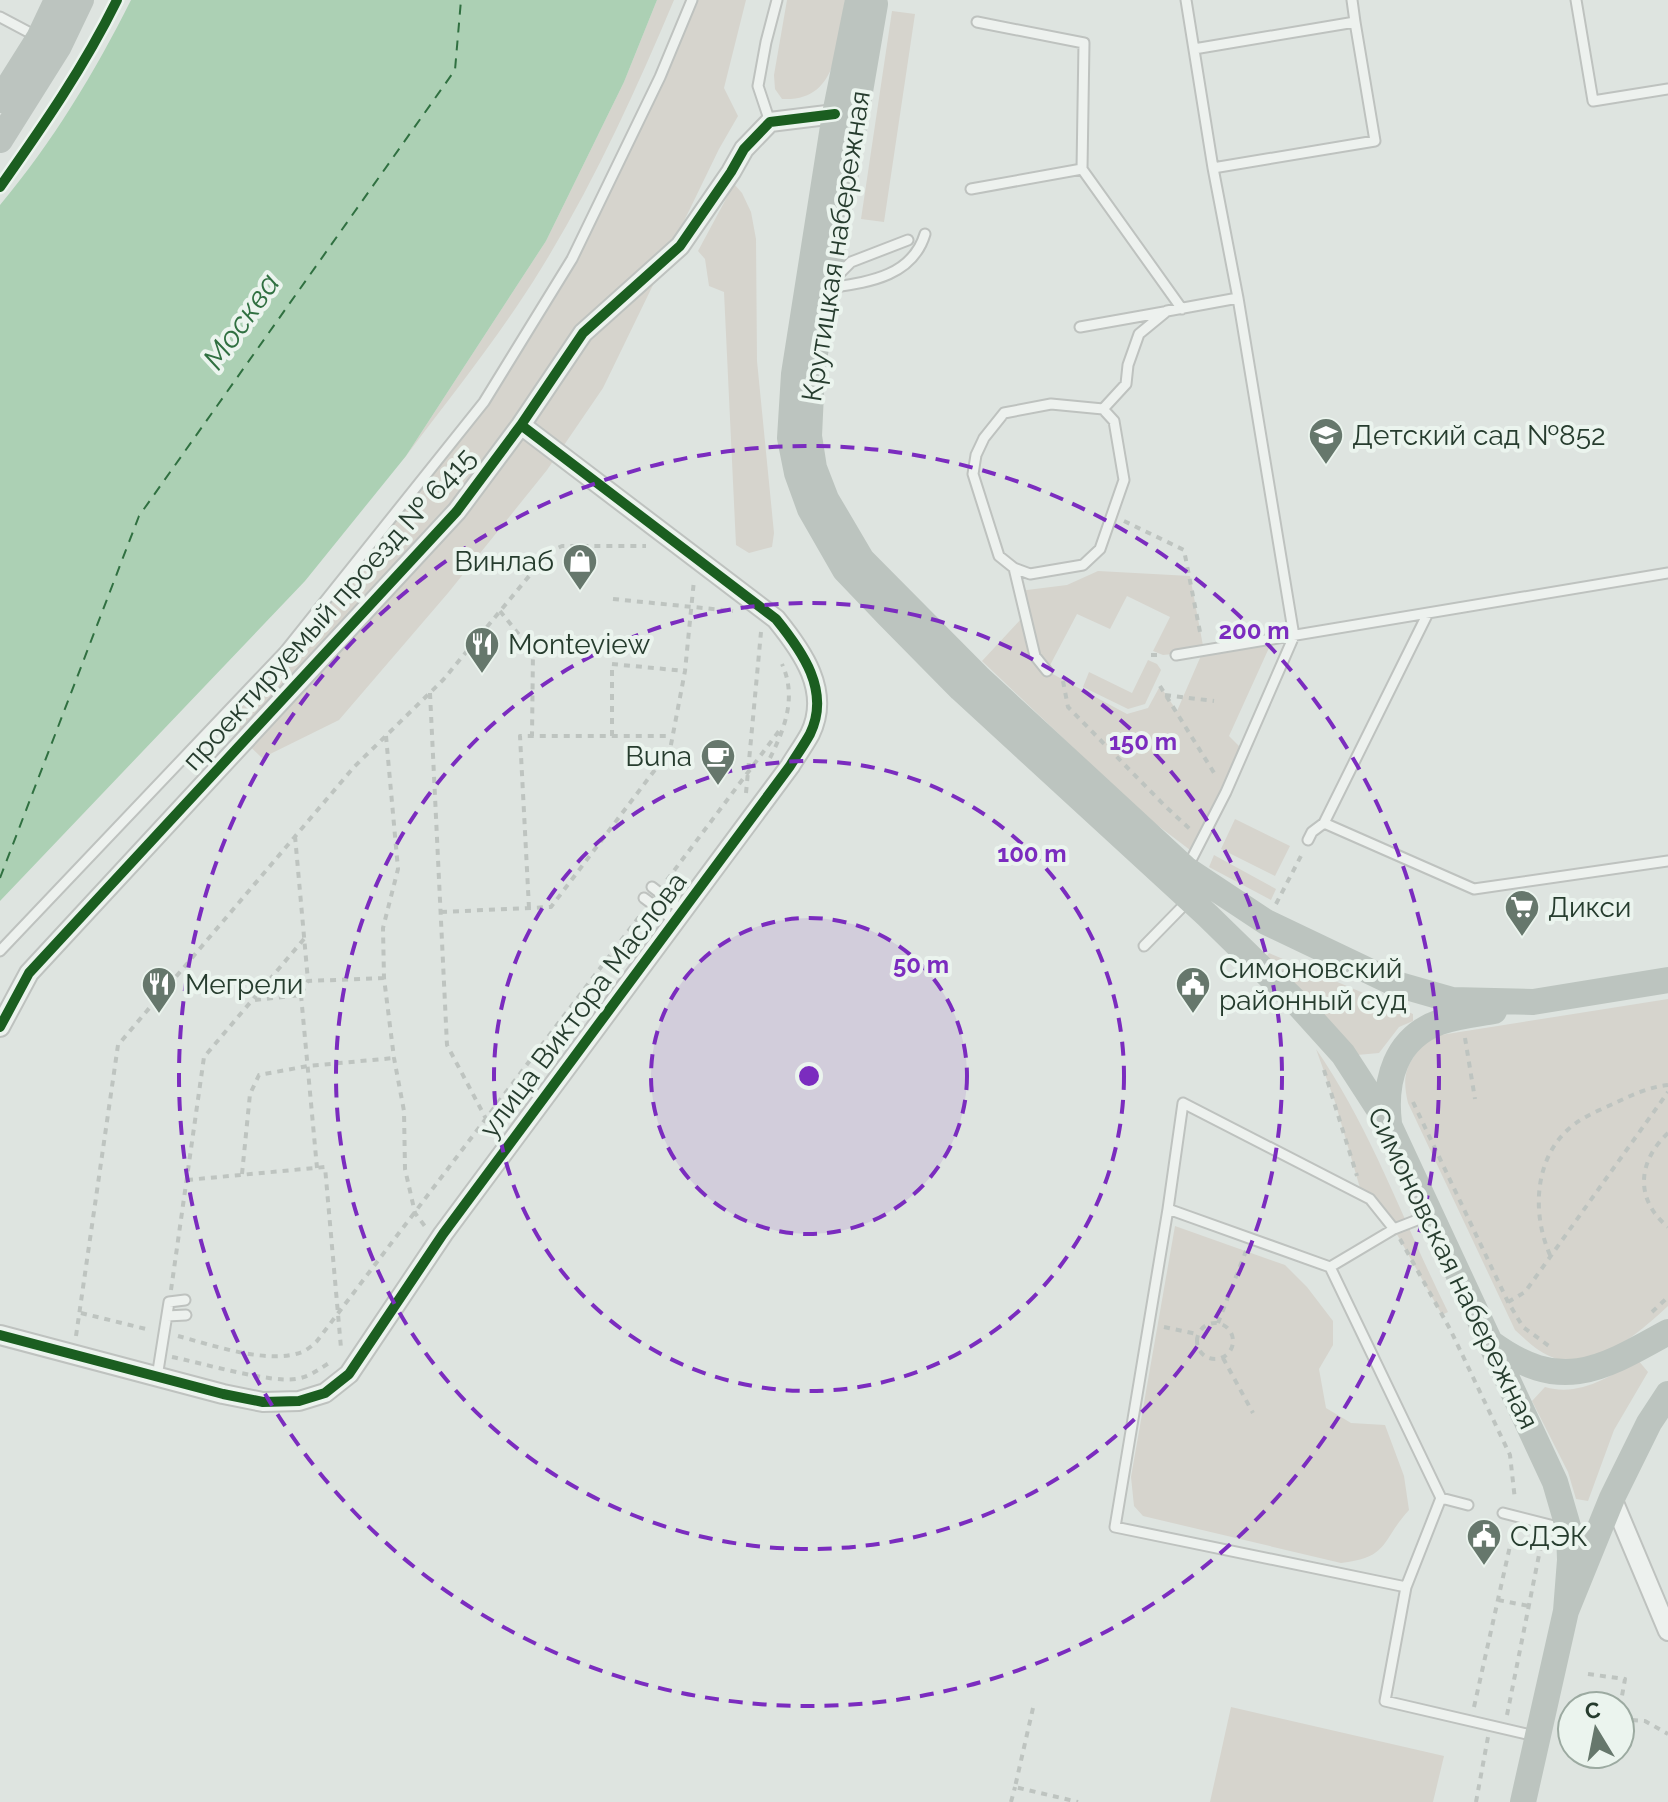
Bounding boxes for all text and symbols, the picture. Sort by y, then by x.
street label: Крутицкая набережная [795,88,877,404]
water label: Москва [196,266,287,376]
school or university icon: Детский сад №852 [1307,416,1345,466]
place label: Детский сад №852 [1352,419,1606,452]
street label: проектируемый проезд № 6415 [176,441,482,777]
shop icon: Винлаб [561,542,599,592]
place label: Винлаб [454,545,554,578]
text: 200 m [1218,616,1290,645]
restaurant icon: Monteview [463,625,501,675]
place label: Monteview [508,628,650,661]
text: 150 m [1109,727,1177,756]
cafe icon: Buna [699,737,737,787]
place label: Buna [625,740,692,773]
text: 100 m [997,839,1067,868]
street label: улица Виктора Маслова [472,866,694,1144]
supermarket icon: Дикси [1503,888,1541,938]
place label: Дикси [1548,891,1631,924]
text: 50 m [893,950,949,979]
place label: Симоновский районный суд [1219,952,1407,1017]
restaurant icon: Мегрели [140,965,178,1015]
public building icon: Симоновский районный суд [1174,965,1212,1015]
place label: Мегрели [185,968,303,1001]
centre of rings [795,1062,823,1090]
street label: Симоновская набережная [1361,1102,1545,1434]
public building icon: СДЭК [1465,1517,1503,1567]
place label: СДЭК [1510,1520,1588,1553]
north arrow [1556,1690,1636,1770]
text: С [1583,1696,1602,1724]

